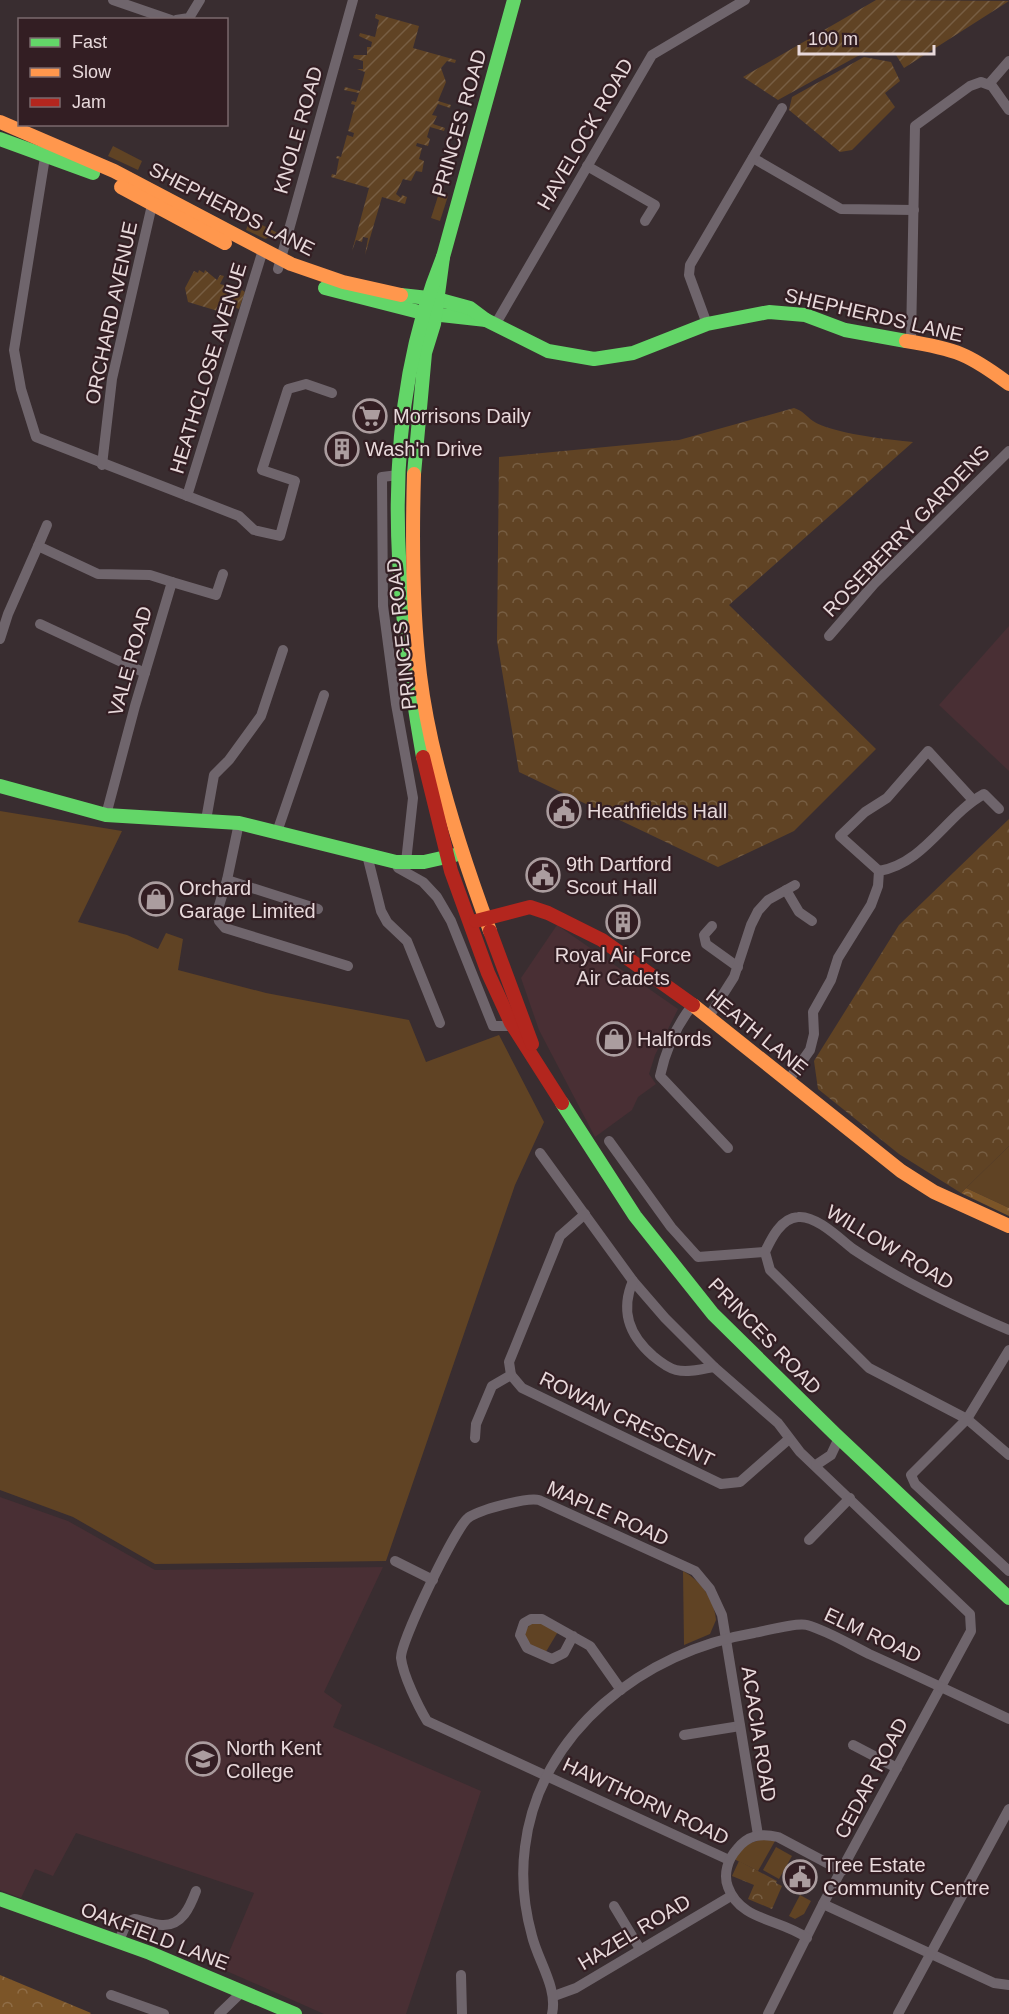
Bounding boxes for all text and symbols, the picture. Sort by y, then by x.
legend [18,18,228,126]
scale bar [799,18,934,56]
text: 100 m [808,29,858,49]
text: Fast [72,32,107,52]
street label: PRINCES ROAD [427,47,491,199]
street label: HAVELOCK ROAD [533,55,637,213]
text: Slow [72,62,112,82]
street label: KNOLE ROAD [269,64,327,196]
text: Jam [72,92,106,112]
street label: SHEPHERDS LANE [146,158,318,260]
street label: ORCHARD AVENUE [81,220,141,406]
street label: HEATHCLOSE AVENUE [165,260,251,476]
street label: SHEPHERDS LANE [783,284,965,346]
supermarket icon: Morrisons Daily [352,398,388,434]
place label: Morrisons Daily [393,405,531,427]
building icon: Wash'n Drive [324,431,360,467]
place label: Wash'n Drive [365,438,483,460]
street label: ROSEBERRY GARDENS [818,441,994,621]
street label: PRINCES ROAD [382,557,420,711]
street label: VALE ROAD [104,604,156,718]
public building icon: Heathfields Hall [546,793,582,829]
place label: Heathfields Hall [587,800,727,822]
place label: 9th Dartford Scout Hall [566,853,672,898]
public building icon: 9th Dartford Scout Hall [525,857,561,893]
place label: Orchard Garage Limited [179,877,316,922]
shop icon: Orchard Garage Limited [138,881,174,917]
building icon: Royal Air Force Air Cadets [605,904,641,940]
place label: Royal Air Force Air Cadets [555,944,691,989]
street label: HEATH LANE [702,984,812,1080]
shop icon: Halfords [596,1021,632,1057]
place label: Halfords [637,1028,711,1050]
street label: WILLOW ROAD [822,1200,958,1294]
street label: PRINCES ROAD [704,1274,826,1398]
street label: ROWAN CRESCENT [536,1367,718,1471]
street label: MAPLE ROAD [544,1476,672,1550]
street label: ELM ROAD [821,1603,925,1667]
street label: ACACIA ROAD [737,1665,781,1803]
street label: CEDAR ROAD [830,1714,912,1842]
place label: North Kent College [226,1737,322,1782]
school or university icon: North Kent College [185,1741,221,1777]
street label: HAWTHORN ROAD [560,1753,732,1849]
place label: Tree Estate Community Centre [823,1854,990,1899]
public building icon: Tree Estate Community Centre [782,1859,818,1895]
street label: HAZEL ROAD [574,1890,694,1974]
street label: OAKFIELD LANE [78,1898,232,1974]

